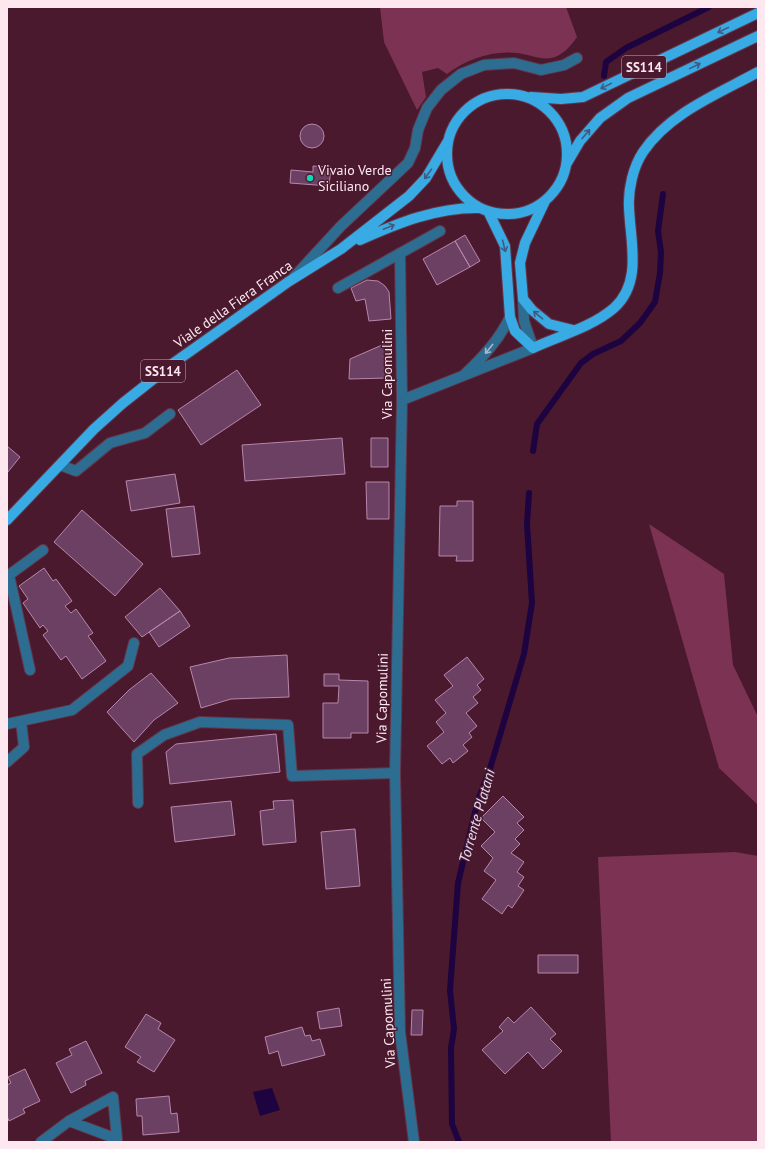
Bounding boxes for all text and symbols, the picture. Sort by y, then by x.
one-way arrow [717,27,729,34]
road number: SS114 [622,56,666,78]
one-way arrow [689,62,701,69]
one-way arrow [600,83,612,90]
one-way arrow [582,128,591,139]
place label: Vivaio Verde Siciliano [317,161,392,195]
one-way arrow [424,169,432,180]
marker: Vivaio Verde Siciliano [305,173,315,183]
one-way arrow [383,223,395,230]
one-way arrow [501,239,508,252]
street label: Viale della Fiera Franca [169,256,296,352]
one-way arrow [533,311,544,320]
street label: Via Capomulini [378,329,396,420]
one-way arrow [485,344,493,355]
road number: SS114 [141,360,185,382]
street label: Via Capomulini [372,653,392,744]
water label: Torrente Platani [454,766,499,865]
street label: Via Capomulini [377,977,399,1070]

